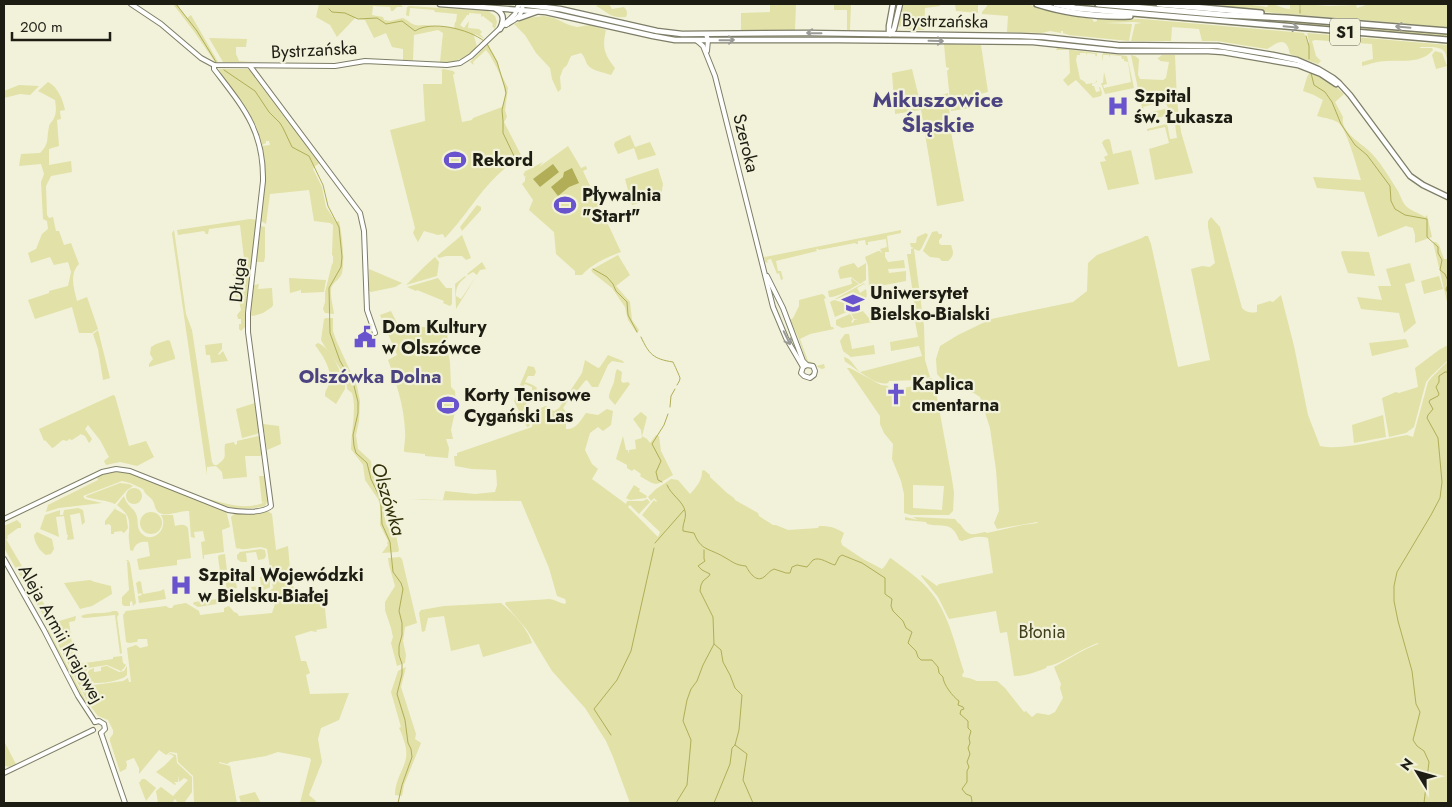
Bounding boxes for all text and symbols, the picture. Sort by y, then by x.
street label: Bystrzańska [902,7,988,35]
scale bar [12,10,110,42]
text: 200 m [20,16,63,38]
road number: S1 [1330,18,1360,46]
one-way arrow [1282,23,1298,32]
one-way arrow [1395,23,1411,32]
one-way arrow [806,28,822,38]
street label: Bystrzańska [270,35,358,65]
one-way arrow [718,35,734,45]
one-way arrow [928,36,944,46]
district label: Mikuszowice Śląskie [873,83,1003,140]
place label: Szpital św. Łukasza [1134,83,1233,130]
hospital icon: Szpital św. Łukasza [1105,93,1131,119]
street label: Szeroka [726,111,766,175]
sports icon: Rekord [442,147,468,173]
place label: Rekord [472,147,533,173]
place label: Pływalnia "Start" [582,182,661,229]
sports icon: Pływalnia "Start" [552,192,578,218]
street label: Długa [223,256,253,304]
place label: Uniwersytet Bielsko-Bialski [870,280,990,327]
school or university icon: Uniwersytet Bielsko-Bialski [840,290,866,316]
place label: Dom Kultury w Olszówce [381,314,487,361]
public building icon: Dom Kultury w Olszówce [352,324,378,350]
one-way arrow [782,330,792,345]
district label: Olszówka Dolna [299,363,441,390]
place label: Kaplica cmentarna [912,371,999,418]
church icon: Kaplica cmentarna [883,381,909,407]
place label: Korty Tenisowe Cygański Las [464,382,591,429]
sports icon: Korty Tenisowe Cygański Las [435,392,461,418]
water label: Olszówka [365,459,413,540]
street label: Aleja Armii Krajowej [12,560,110,708]
place label: Szpital Wojewódzki w Bielsku-Białej [197,562,364,609]
hospital icon: Szpital Wojewódzki w Bielsku-Białej [168,572,194,598]
park label: Błonia [1019,619,1065,645]
north arrow [1392,747,1442,797]
text: N [1395,754,1418,775]

